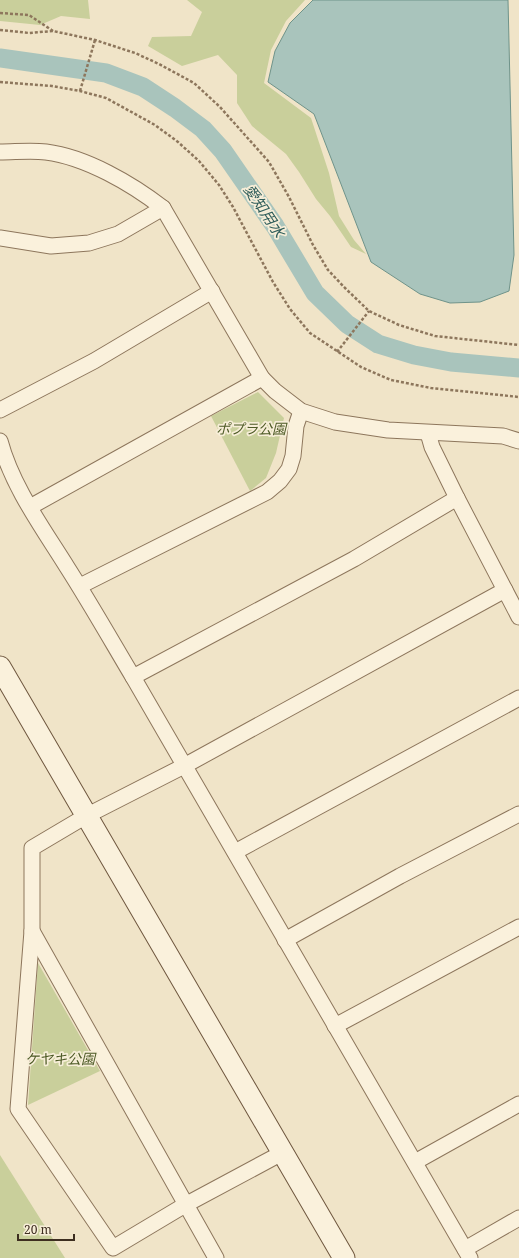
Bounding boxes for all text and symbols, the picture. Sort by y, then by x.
water label: 愛知用水 [240,180,291,243]
park label: ポプラ公園 [216,419,288,438]
park label: ケヤキ公園 [25,1049,97,1068]
scale bar [18,1216,74,1242]
text: 20 m [24,1221,52,1238]

